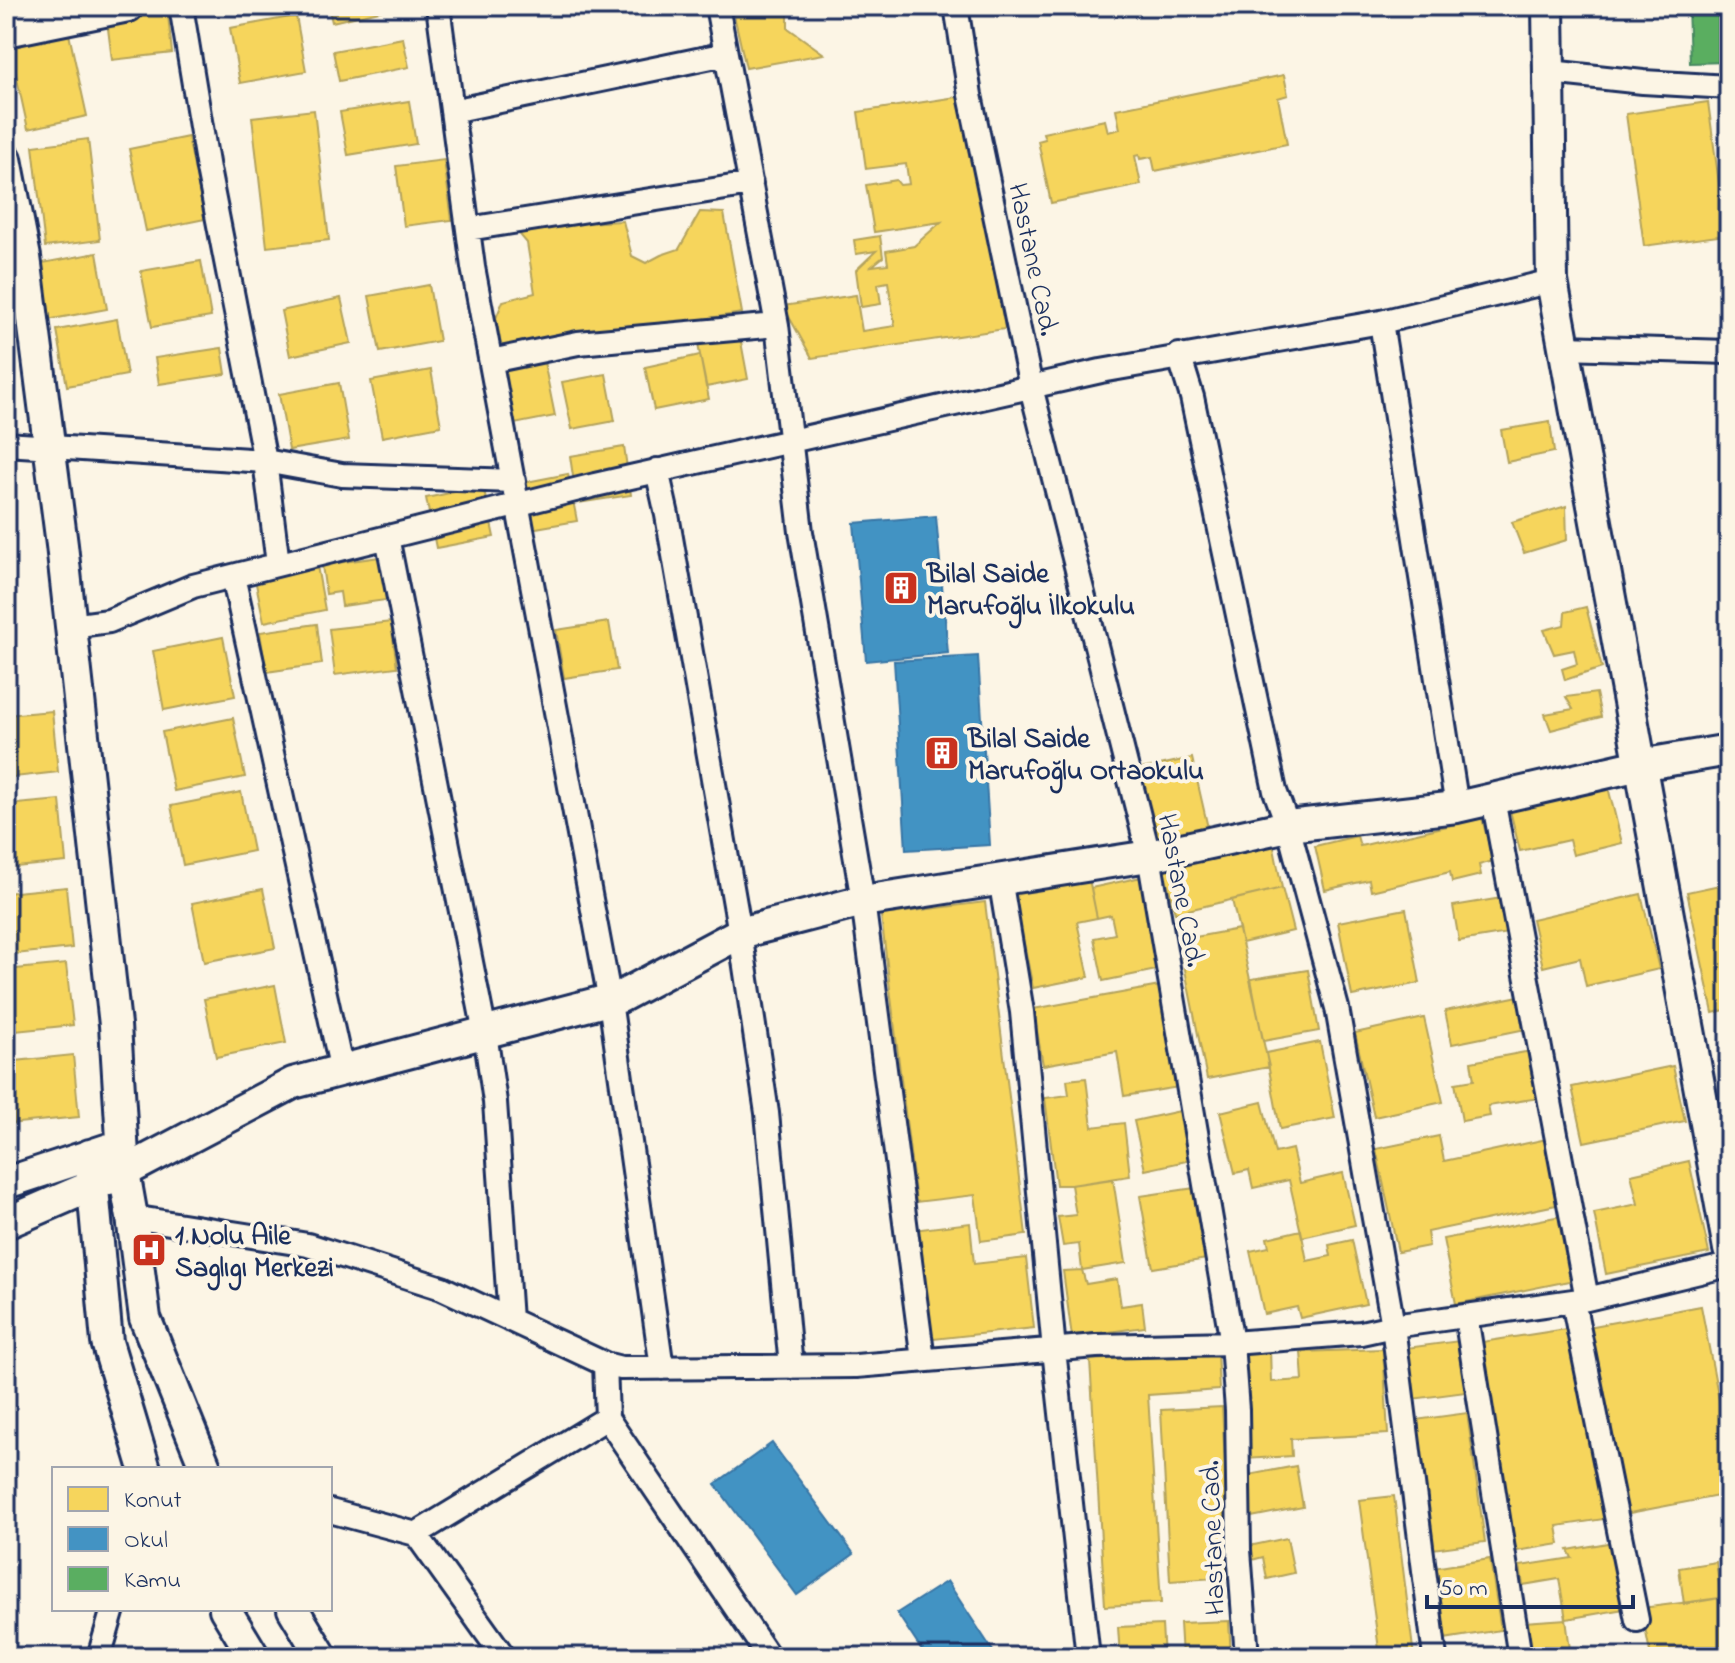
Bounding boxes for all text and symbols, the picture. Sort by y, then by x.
street label: Hastane Cad. [995,179,1068,340]
place label: Bilal Saide Marufoğlu İlkokulu [925,555,1135,629]
building icon: Bilal Saide Marufoğlu İlkokulu [882,569,920,607]
place label: Bilal Saide Marufoğlu Ortaokulu [966,720,1204,794]
building icon: Bilal Saide Marufoğlu Ortaokulu [923,734,961,772]
street label: Hastane Cad. [1145,810,1215,971]
place label: 1 Nolu Aile Saglıgı Merkezi [175,1217,334,1291]
hospital icon: 1 Nolu Aile Saglıgı Merkezi [130,1231,168,1269]
street label: Hastane Cad. [1191,1459,1238,1616]
legend [52,1467,332,1611]
text: Konut [124,1484,182,1519]
text: Okul [124,1524,168,1559]
scale bar [1427,1559,1633,1609]
text: Kamu [124,1564,181,1599]
text: 50 m [1439,1572,1488,1607]

